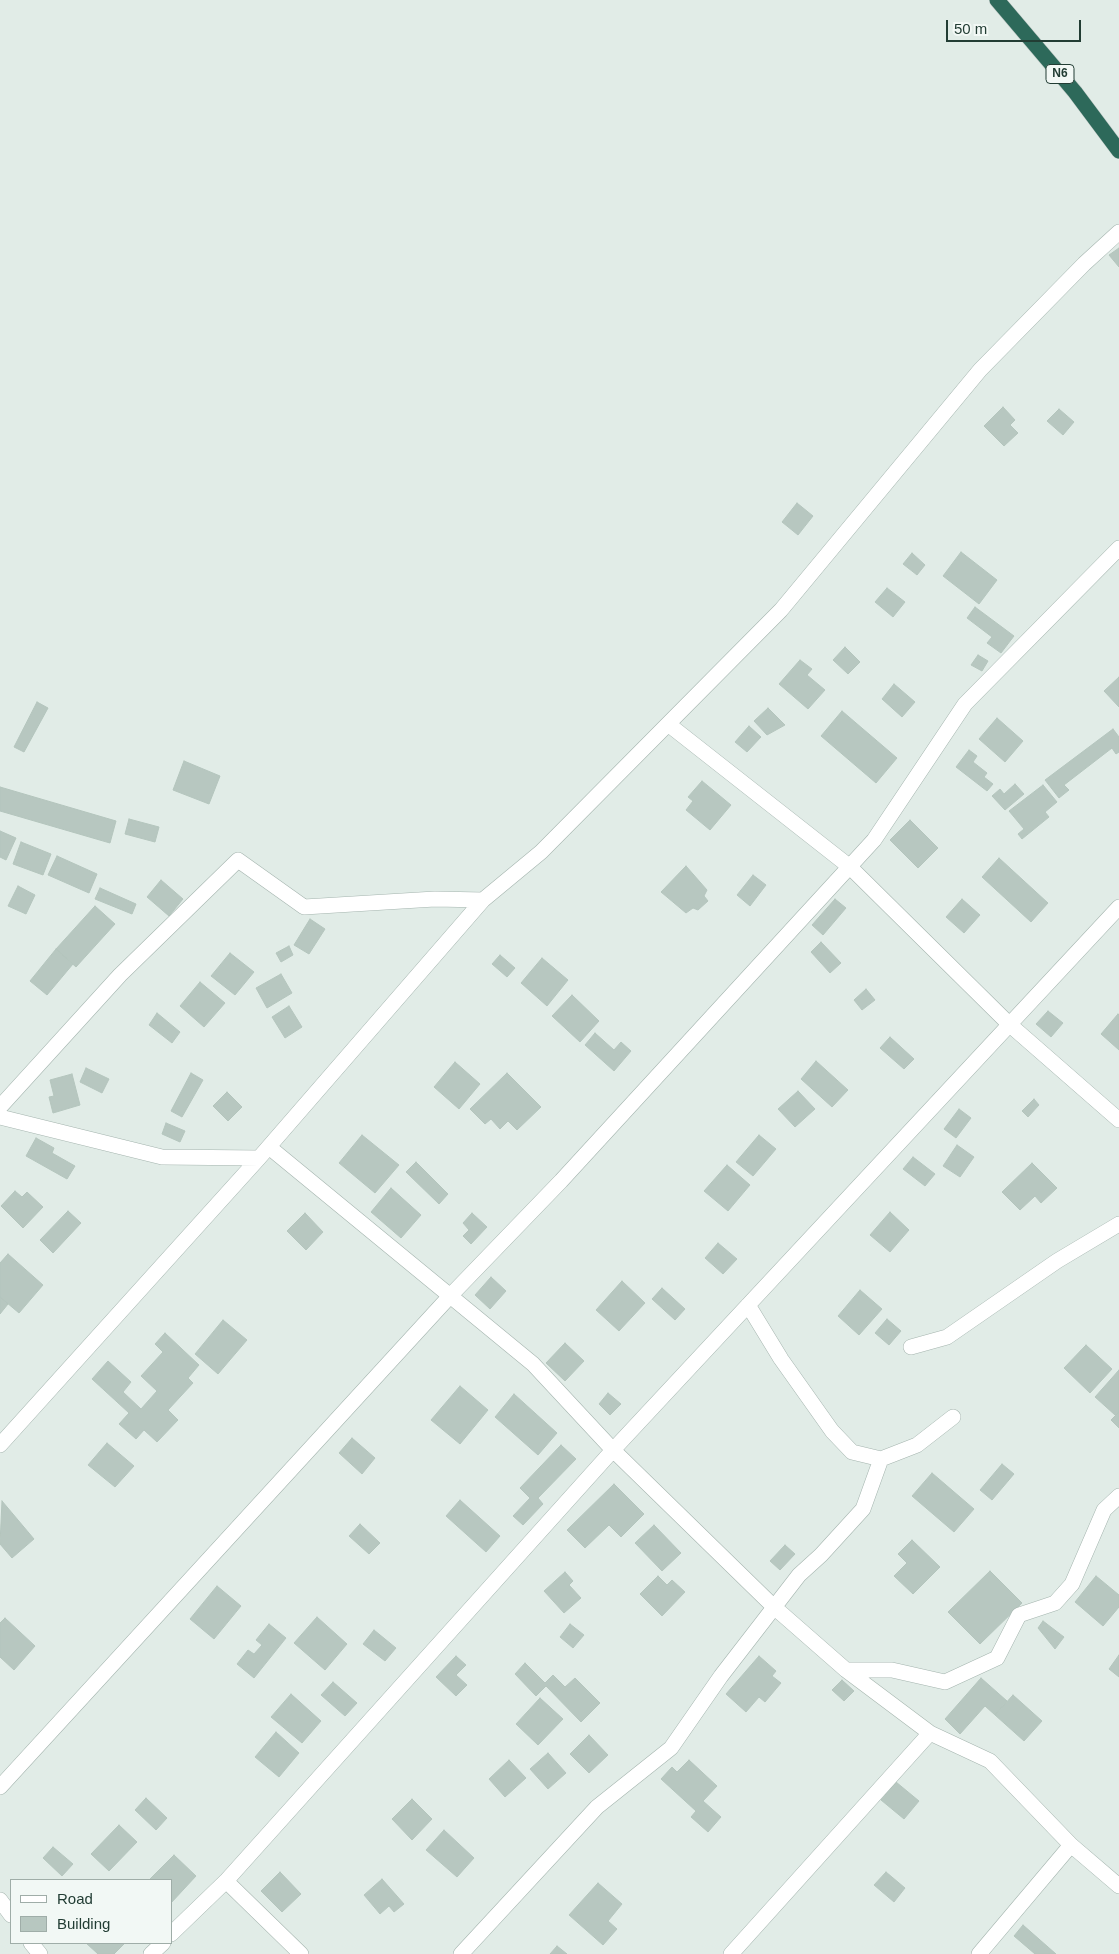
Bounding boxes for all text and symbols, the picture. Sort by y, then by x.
scale bar [949,10,1084,42]
text: 50 m [954,20,987,37]
road number: N6 [1046,64,1074,84]
legend [10,1879,172,1944]
text: Road [57,1890,93,1907]
text: Building [57,1915,110,1932]

